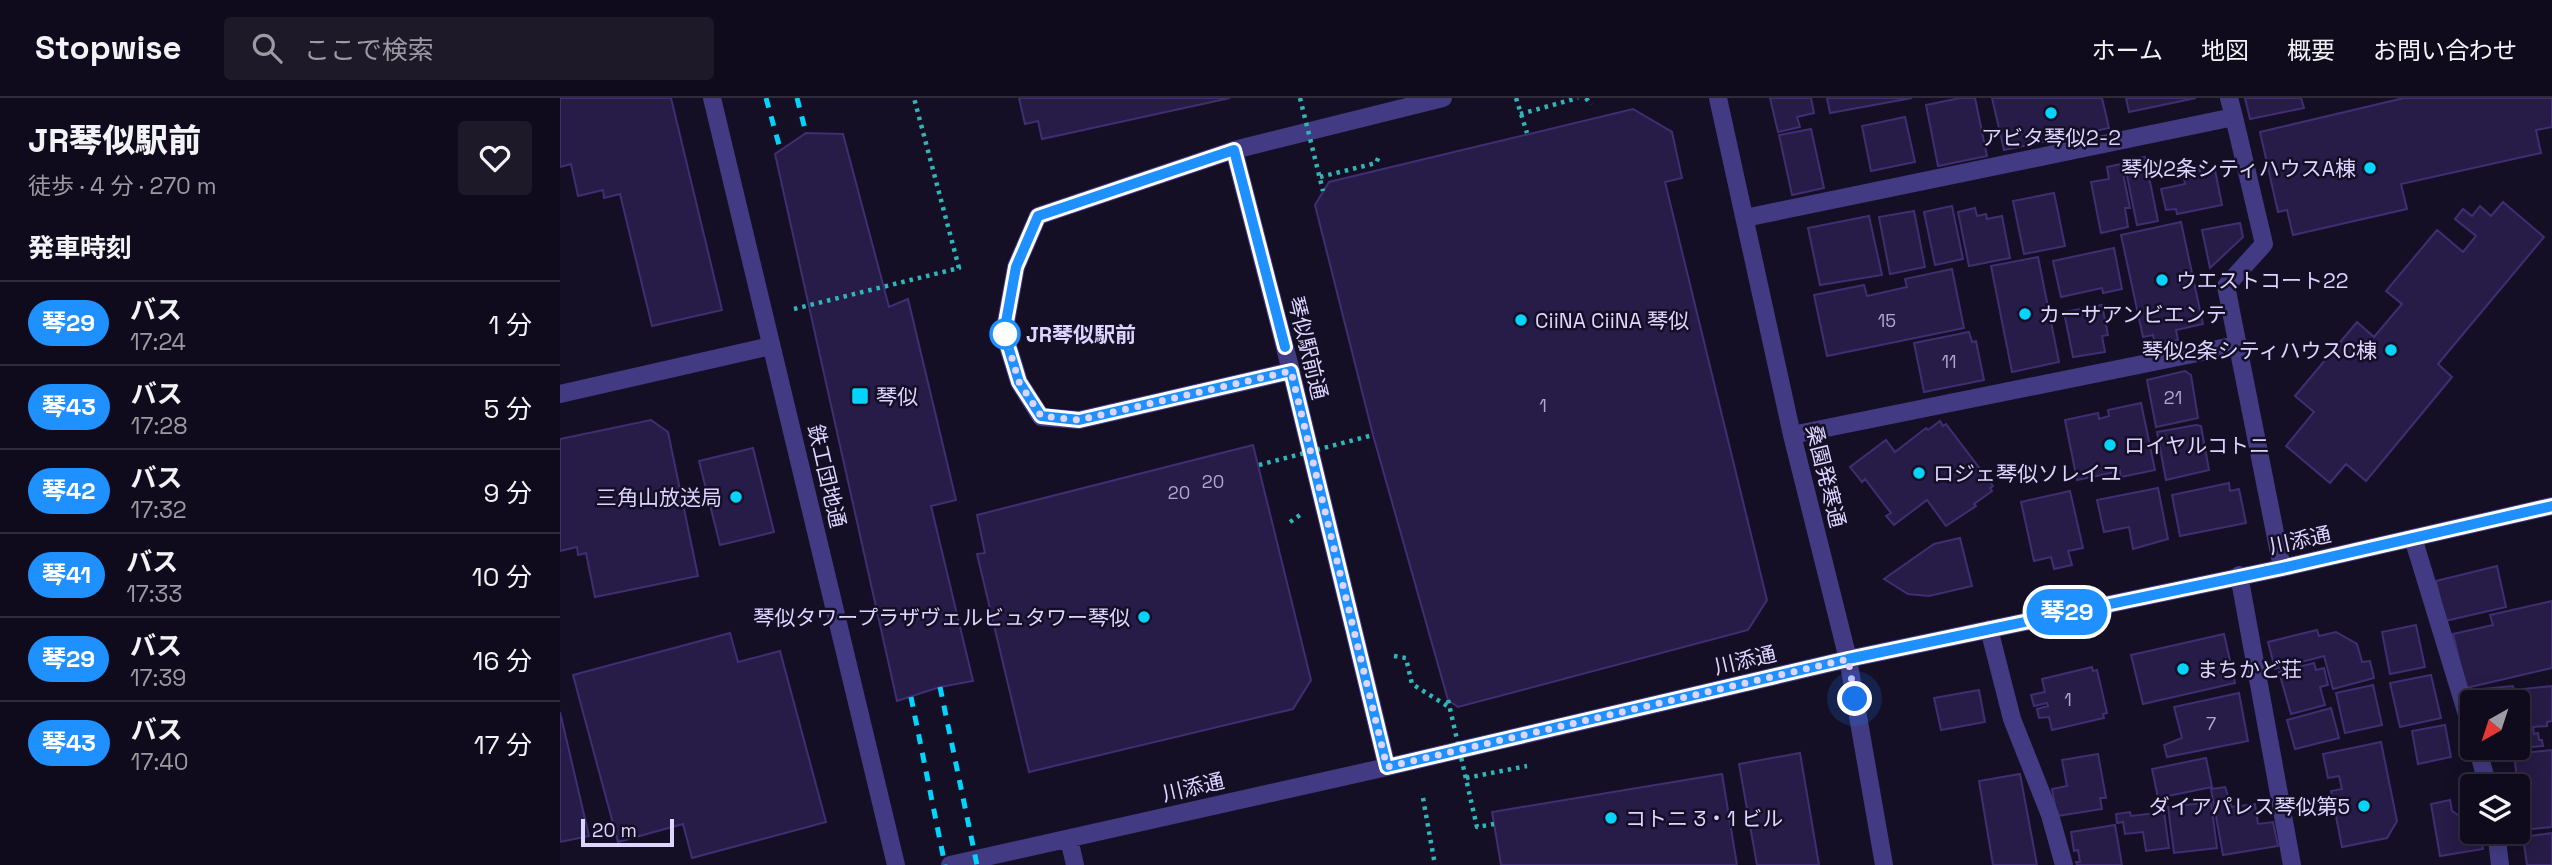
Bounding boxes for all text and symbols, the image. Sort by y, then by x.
search box [224,17,714,80]
text: Stopwise [35,27,182,69]
icon: search [248,29,286,67]
text: ここで検索 [304,33,434,67]
text: ホーム [2092,35,2163,66]
text: 地図 [2201,35,2249,66]
text: 概要 [2287,35,2335,66]
text: お問い合わせ [2373,35,2517,66]
marker: アビタ琴似2-2 [2043,105,2059,121]
text: JR琴似駅前 [28,120,201,162]
button: heart [458,121,532,195]
place label: アビタ琴似2-2 [1981,124,2121,151]
place label: 琴似2条シティハウスA棟 [2121,155,2356,182]
marker: 琴似2条シティハウスA棟 [2362,160,2378,176]
text: 徒歩 · 4 分 · 270 m [28,171,216,201]
text: 発車時刻 [28,231,132,265]
place label: ウエストコート22 [2176,267,2348,294]
marker: ウエストコート22 [2154,272,2170,288]
text: バス [130,293,182,327]
street label: 琴似駅前通 [1282,294,1334,402]
place label: カーサアンビエンテ [2039,301,2227,328]
marker: カーサアンビエンテ [2017,306,2033,322]
text: 琴29 [42,307,95,338]
place label: CiiNA CiiNA 琴似 [1535,307,1689,334]
text: 1 分 [488,308,532,342]
house number: 15 [1878,309,1896,332]
marker: CiiNA CiiNA 琴似 [1513,312,1529,328]
marker: JR琴似駅前 [990,319,1020,349]
place label: JR琴似駅前 [1026,321,1136,348]
text: 17:24 [130,327,186,357]
place label: 琴似2条シティハウスC棟 [2142,337,2377,364]
marker: 琴似2条シティハウスC棟 [2383,342,2399,358]
house number: 11 [1941,350,1957,373]
text: バス [131,377,183,411]
place label: 琴似 [876,383,918,410]
marker: 琴似 [850,386,870,406]
house number: 21 [2164,386,2182,409]
text: 琴43 [42,391,96,422]
text: 5 分 [484,392,532,426]
house number: 1 [1539,394,1547,417]
text: 17:28 [131,411,187,441]
street label: 鉄工団地通 [802,422,852,530]
street label: 桑園発寒通 [1800,422,1852,530]
place label: ロイヤルコトニ [2124,432,2270,459]
marker: ロイヤルコトニ [2102,437,2118,453]
place label: ロジェ琴似ソレイユ [1933,460,2122,487]
text: バス [131,461,183,495]
marker: ロジェ琴似ソレイユ [1911,465,1927,481]
house number: 20 [1202,470,1224,493]
text: 琴42 [42,475,96,506]
text: 9 分 [483,476,532,510]
house number: 20 [1168,481,1190,504]
place label: 三角山放送局 [596,484,722,511]
marker: 三角山放送局 [728,489,744,505]
text: 17:32 [131,495,187,525]
street label: 川添通 [2266,520,2334,560]
text: バス [126,545,178,579]
text: 琴41 [42,559,91,590]
text: 10 分 [472,560,532,594]
text: 17:33 [126,579,182,609]
line badge: 琴29 [2027,589,2107,635]
text: 琴29 [2041,596,2094,627]
place label: 琴似タワープラザヴェルビュタワー琴似 [753,604,1130,631]
marker: 琴似タワープラザヴェルビュタワー琴似 [1136,609,1152,625]
text: バス [130,629,182,663]
street label: 川添通 [1711,640,1779,680]
text: 琴29 [42,643,95,674]
text: 16 分 [473,644,532,678]
place label: まちかど荘 [2197,656,2302,683]
marker: まちかど荘 [2175,661,2191,677]
text: 17:39 [130,663,186,693]
your location [1837,681,1872,716]
house number: 1 [2064,688,2072,711]
north arrow [2460,690,2530,760]
map controls [2460,690,2530,844]
house number: 7 [2206,712,2216,735]
text: バス [131,713,183,747]
text: 琴43 [42,727,96,758]
text: 17 分 [474,728,532,762]
text: 17:40 [131,747,188,777]
street label: 川添通 [1159,767,1227,807]
button: layers [2460,774,2530,844]
place label: ダイアパレス琴似第5 [2149,793,2350,820]
marker: ダイアパレス琴似第5 [2356,798,2372,814]
place label: コトニ 3・1 ビル [1625,805,1783,832]
marker: コトニ 3・1 ビル [1603,810,1619,826]
scale bar [581,816,674,848]
text: 20 m [592,818,637,843]

